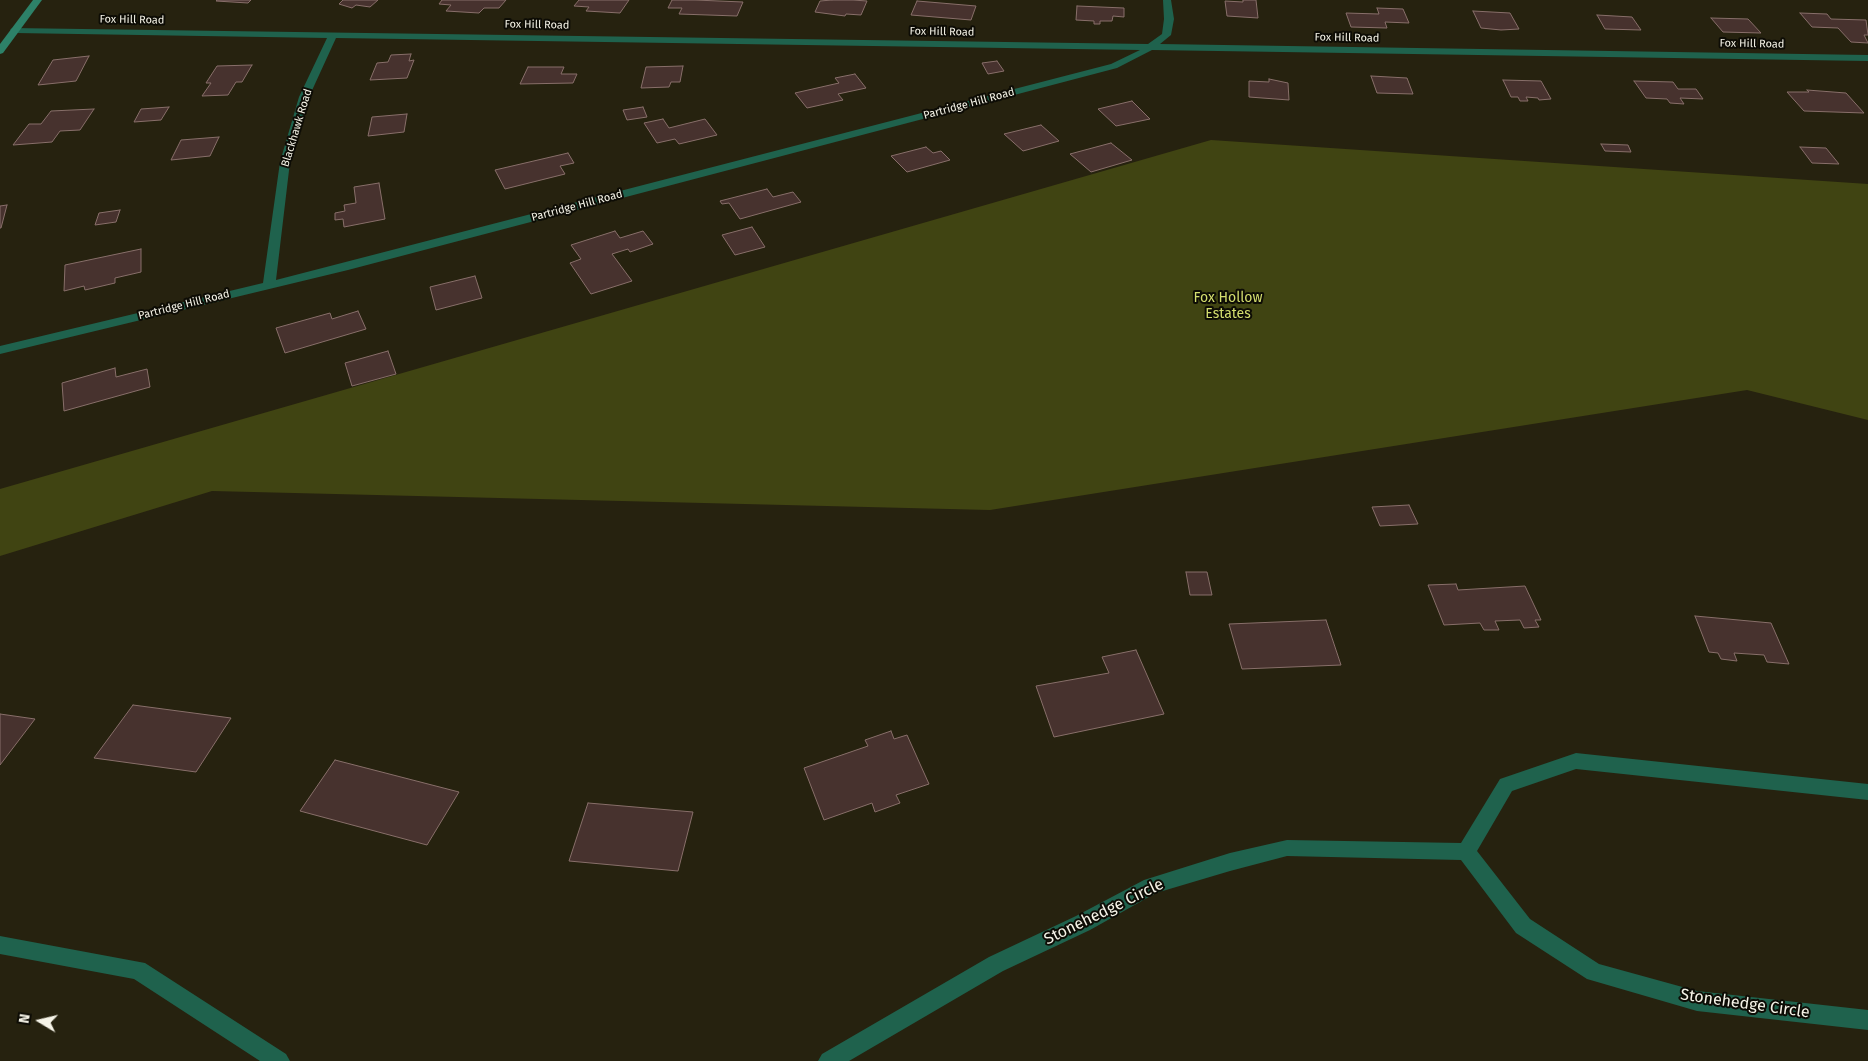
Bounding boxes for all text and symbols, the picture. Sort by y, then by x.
street label: Fox Hill Road [99,13,165,27]
street label: Fox Hill Road [504,18,570,32]
street label: Fox Hill Road [909,25,975,39]
street label: Fox Hill Road [1314,31,1380,45]
street label: Fox Hill Road [1719,37,1785,51]
street label: Partridge Hill Road [922,86,1016,122]
street label: Blackhawk Road [279,87,315,169]
street label: Partridge Hill Road [530,188,624,224]
street label: Partridge Hill Road [137,287,231,323]
park label: Fox Hollow Estates [1194,290,1262,322]
street label: Stonehedge Circle [1041,875,1167,949]
street label: Stonehedge Circle [1679,985,1811,1023]
north arrow [15,996,65,1046]
text: N [16,1013,34,1025]

